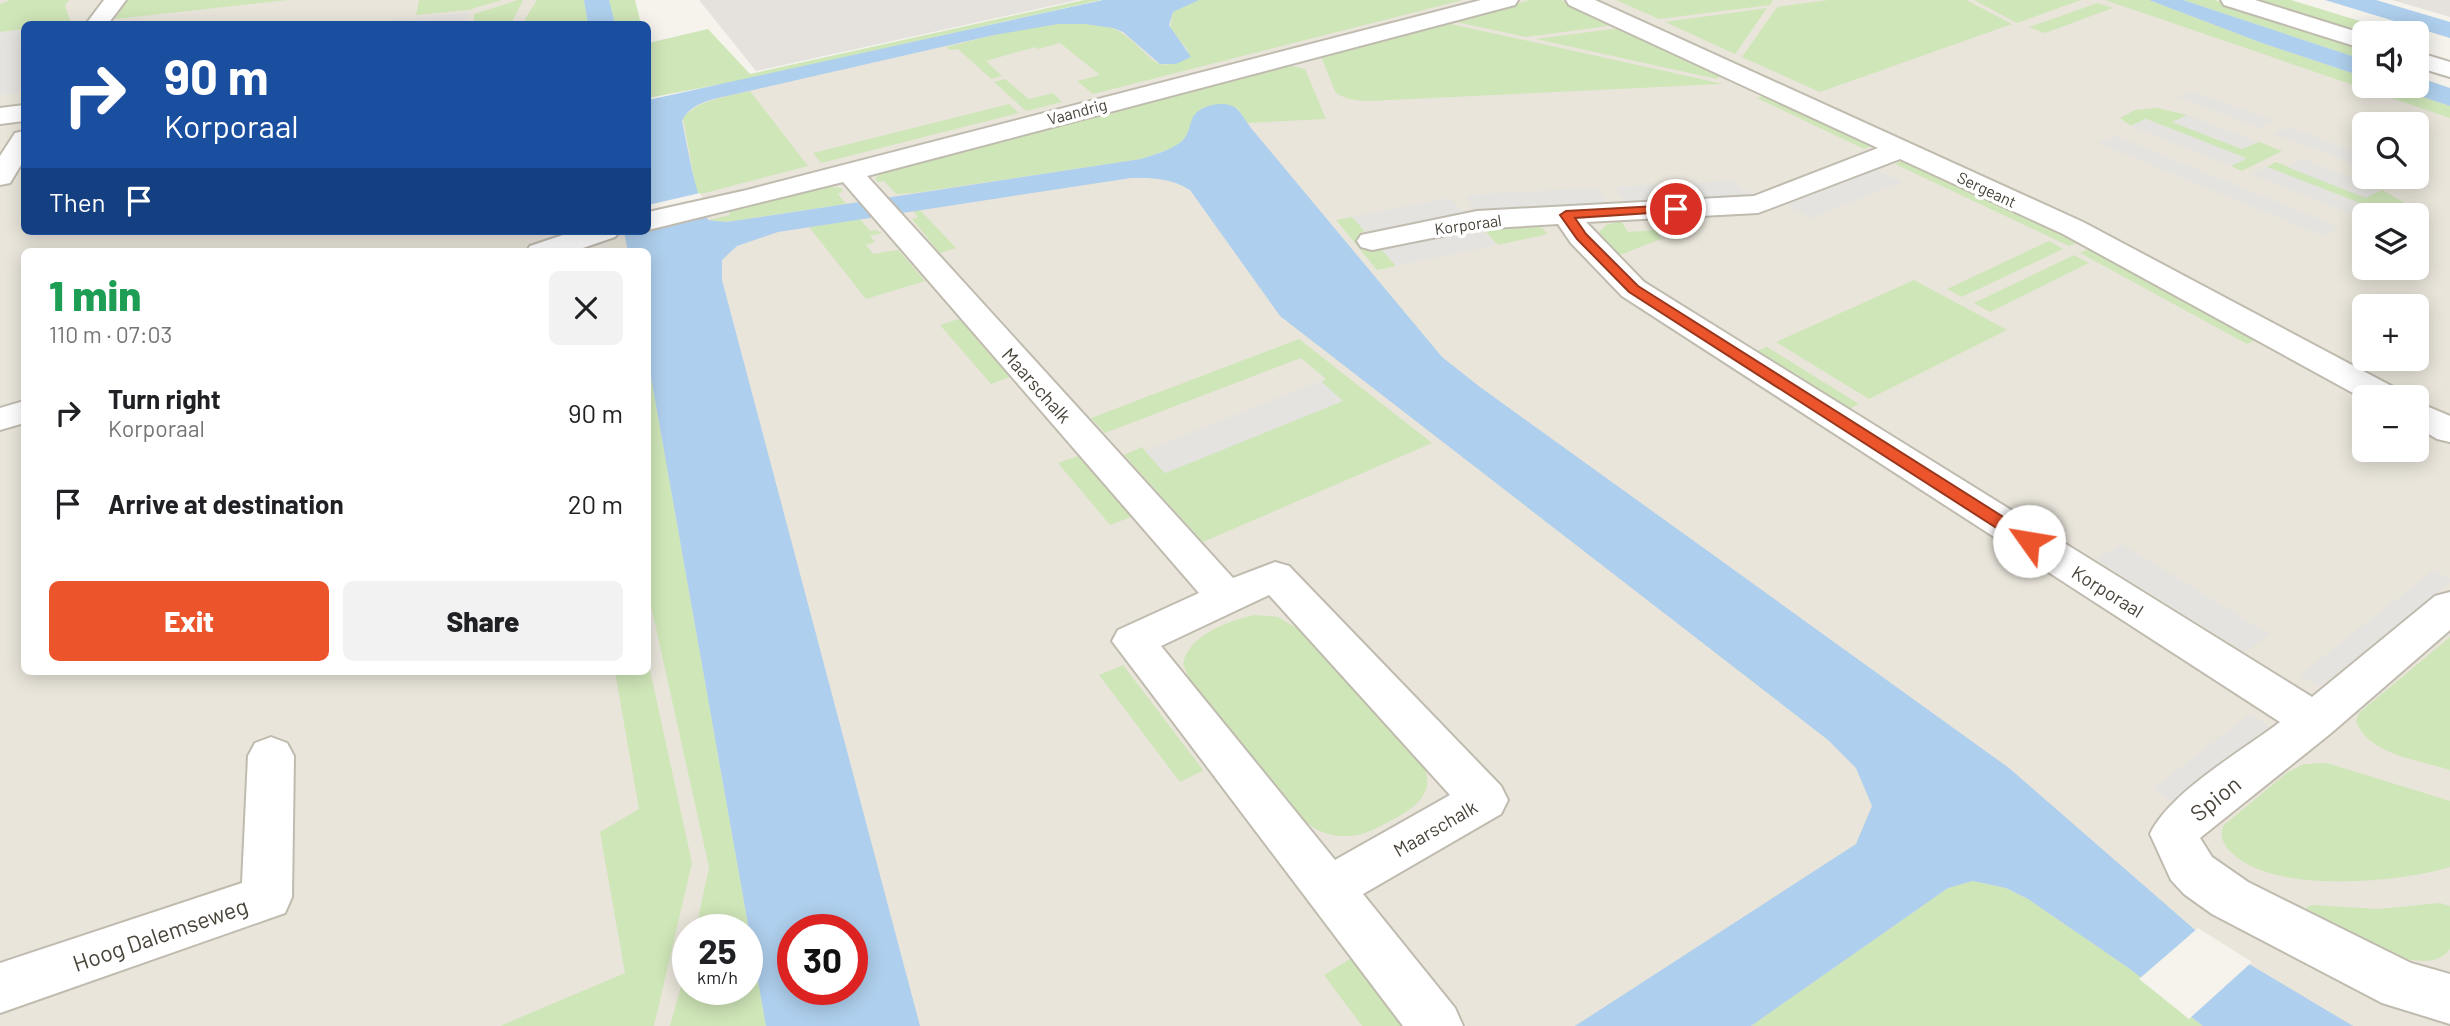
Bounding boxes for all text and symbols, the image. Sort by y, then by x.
map controls [2352,21,2429,462]
button: sound [2352,21,2429,98]
text: 90 m [164,46,269,105]
icon: right [49,49,140,140]
street label: Vaandrig [1045,94,1109,128]
text: Korporaal [164,106,299,144]
button: search [2352,112,2429,189]
street label: Sergeant [1954,167,2020,211]
pin [1646,179,1706,239]
icon: arrive [120,182,158,220]
text: Then [49,186,106,217]
icon: arrive [1657,190,1695,228]
button: layers [2352,203,2429,280]
street label: Korporaal [1433,210,1503,238]
text: 1 min [49,269,141,319]
button: close [549,271,623,345]
button: + [2352,294,2429,371]
text: 110 m · 07:03 [49,320,172,348]
street label: Maarschalk [997,343,1077,427]
text: Turn right [108,383,221,414]
button: − [2352,385,2429,462]
icon: right [49,394,87,432]
text: 90 m [568,397,623,428]
text: Korporaal [108,414,205,442]
icon: arrive [49,485,87,523]
text: Arrive at destination [108,488,344,519]
text: 20 m [568,488,623,519]
position arrow [1992,504,2066,578]
street label: Korporaal [2068,560,2148,622]
button: Exit [49,581,329,661]
button: Share [343,581,623,661]
street label: Spion [2184,769,2246,827]
street label: Maarschalk [1389,795,1481,861]
street label: Hoog Dalemseweg [69,891,251,977]
speed limit sign: 30 [777,914,868,1005]
text: 25 [698,929,737,971]
text: km/h [697,966,738,988]

